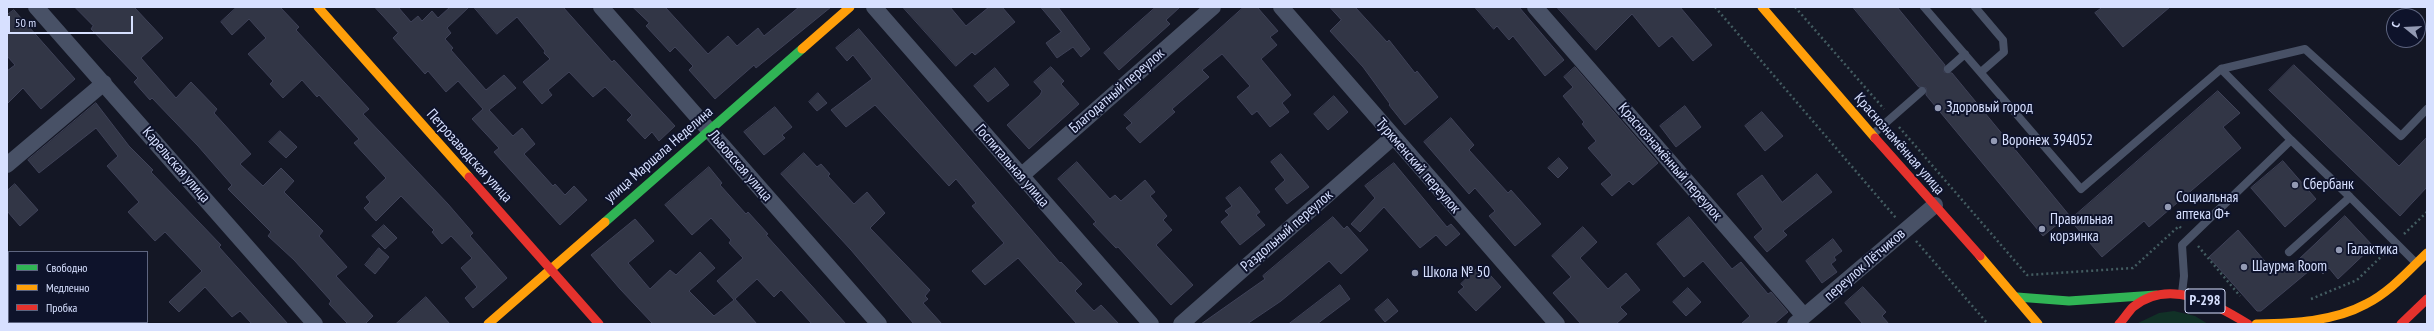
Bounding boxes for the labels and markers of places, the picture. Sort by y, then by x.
place label: Здоровый город [1946,99,2033,117]
marker: Здоровый город [1933,103,1943,113]
place label: Воронеж 394052 [2002,132,2093,150]
marker: Воронеж 394052 [1989,136,1999,146]
place label: Сбербанк [2303,176,2354,194]
marker: Сбербанк [2290,180,2300,190]
place label: Социальная аптека Ф+ [2176,189,2238,224]
marker: Социальная аптека Ф+ [2163,202,2173,212]
place label: Правильная корзинка [2050,211,2113,246]
marker: Правильная корзинка [2037,224,2047,234]
place label: Галактика [2347,241,2398,259]
marker: Галактика [2334,245,2344,255]
place label: Шаурма Room [2252,258,2327,276]
marker: Шаурма Room [2239,262,2249,272]
place label: Школа № 50 [1423,264,1490,282]
marker: Школа № 50 [1410,268,1420,278]

